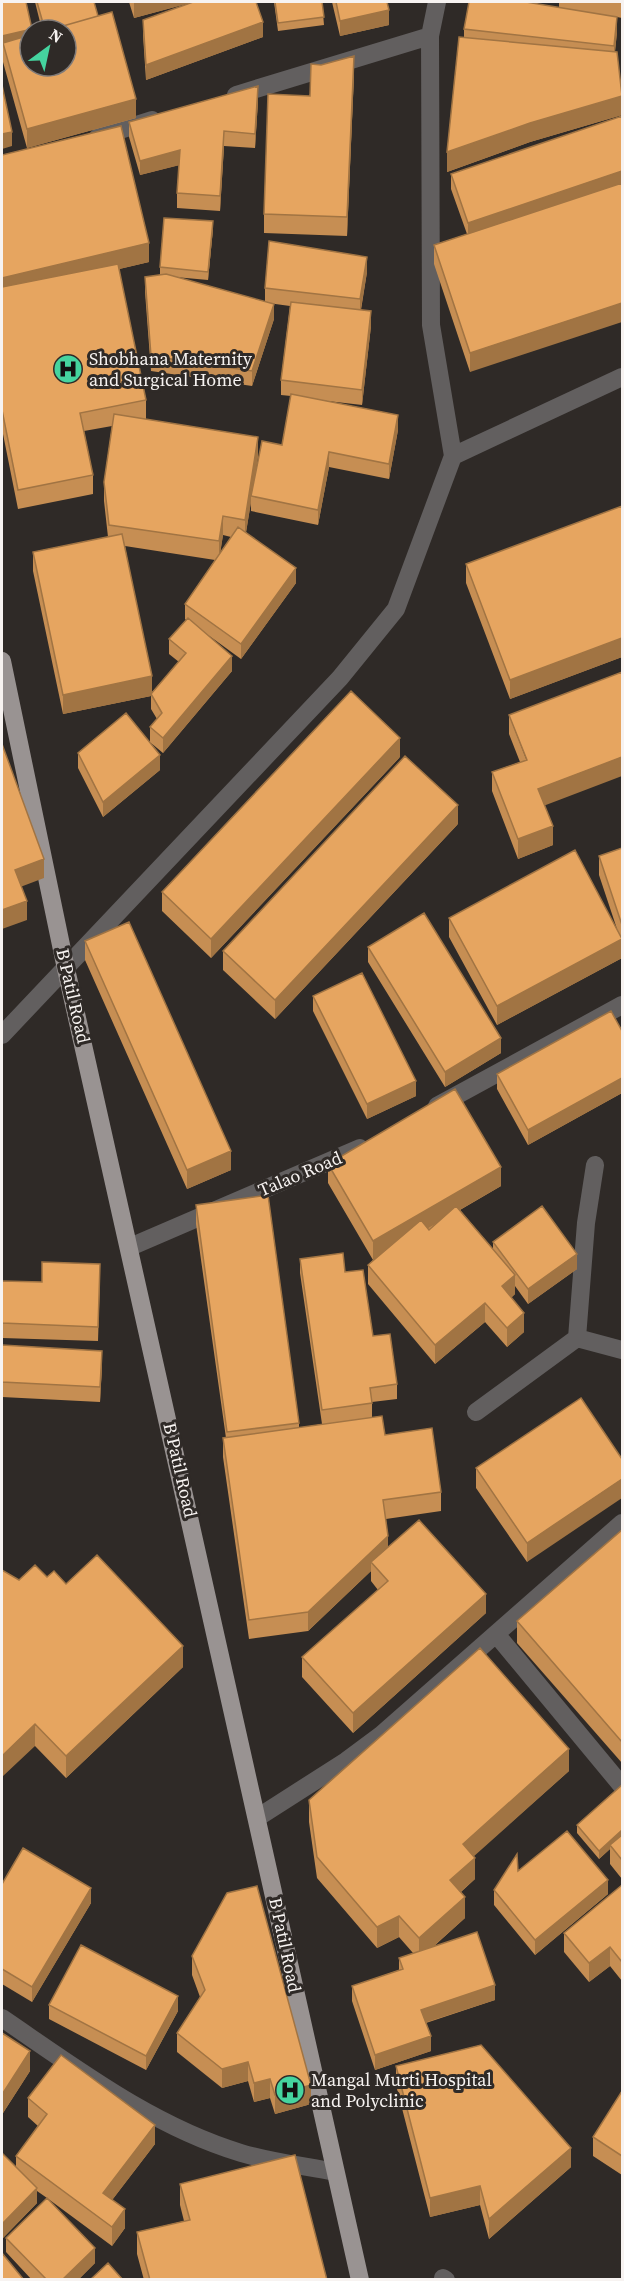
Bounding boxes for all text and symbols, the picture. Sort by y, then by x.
north arrow [18,18,78,78]
text: N [45,23,67,48]
place label: Shobhana Maternity and Surgical Home [89,346,253,392]
hospital icon: Shobhana Maternity and Surgical Home [52,353,84,385]
street label: B Patil Road [50,946,97,1046]
street label: Talao Road [254,1145,345,1202]
street label: B Patil Road [157,1420,204,1520]
street label: B Patil Road [263,1895,308,1995]
place label: Mangal Murti Hospital and Polyclinic [311,2067,492,2113]
hospital icon: Mangal Murti Hospital and Polyclinic [274,2074,306,2106]

